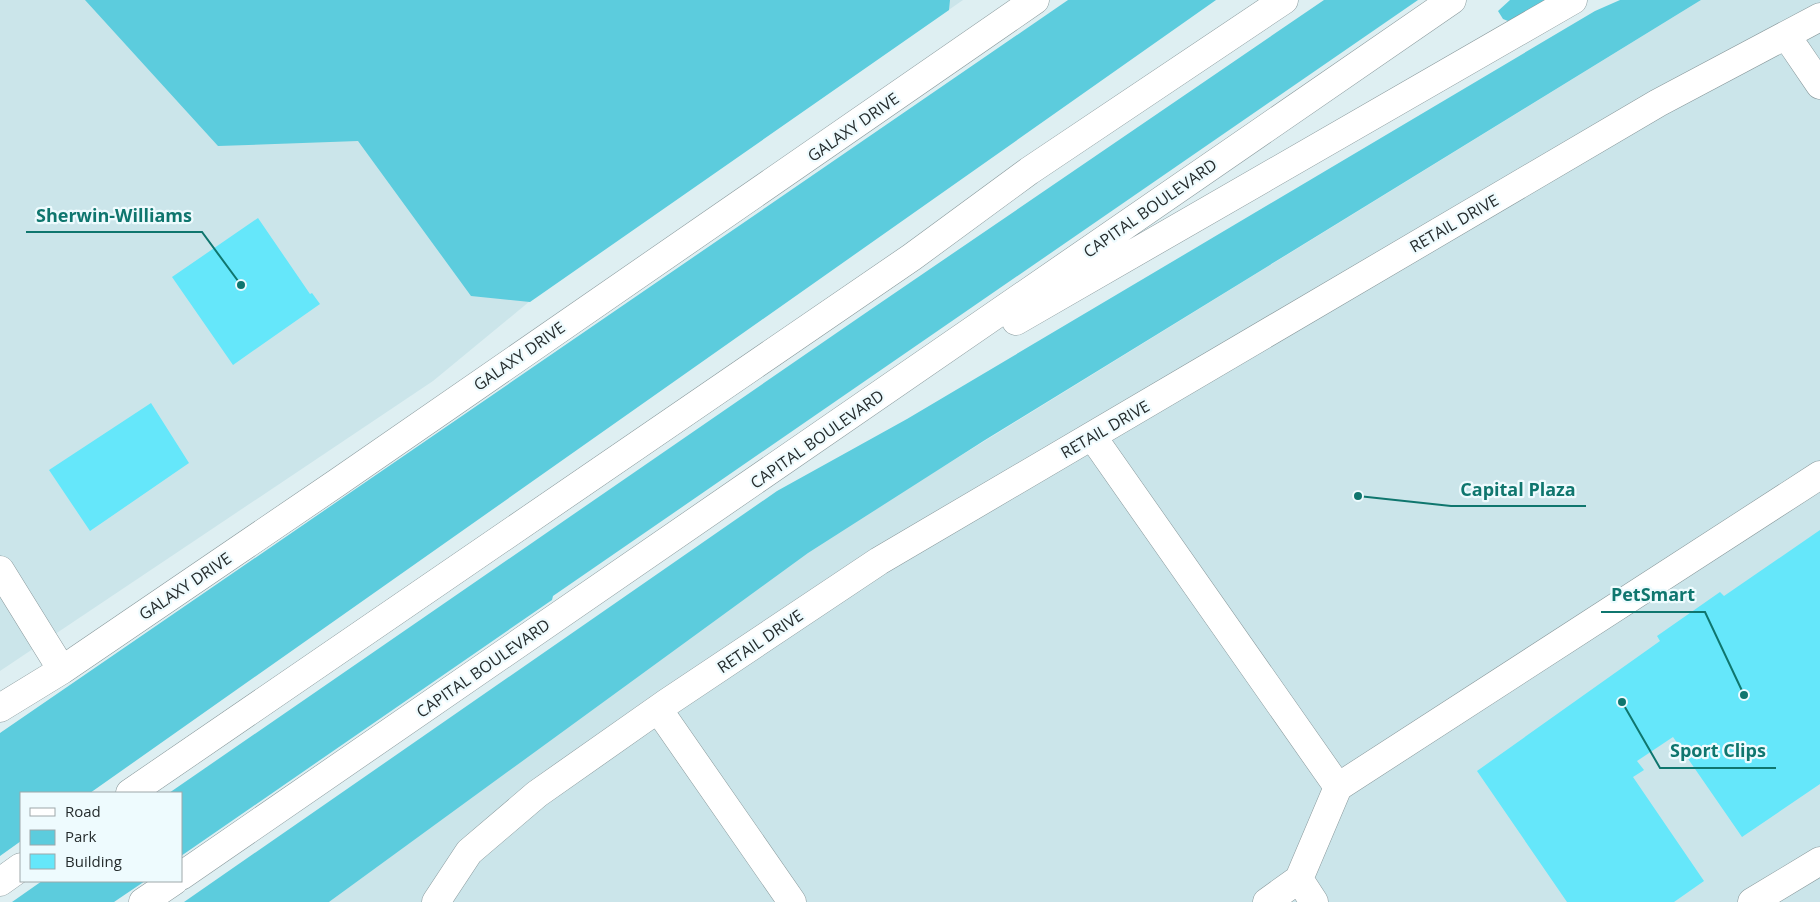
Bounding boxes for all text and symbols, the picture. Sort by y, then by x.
street label: GALAXY DRIVE [803,87,903,167]
street label: CAPITAL BOULEVARD [1079,154,1221,262]
street label: RETAIL DRIVE [1406,189,1502,257]
callout: Sherwin-Williams [26,199,202,232]
text: Sherwin-Williams [36,203,192,227]
street label: GALAXY DRIVE [469,316,569,396]
street label: CAPITAL BOULEVARD [746,385,888,493]
street label: RETAIL DRIVE [1057,395,1153,463]
callout: Capital Plaza [1451,473,1586,506]
text: Capital Plaza [1460,477,1576,501]
street label: GALAXY DRIVE [135,547,235,625]
callout: PetSmart [1601,579,1705,612]
text: PetSmart [1611,582,1695,606]
street label: RETAIL DRIVE [713,604,807,678]
street label: CAPITAL BOULEVARD [412,614,554,722]
callout: Sport Clips [1660,735,1776,768]
text: Sport Clips [1670,738,1766,762]
legend [20,792,182,882]
text: Road [65,801,101,821]
text: Park [65,826,96,846]
text: Building [65,851,122,871]

